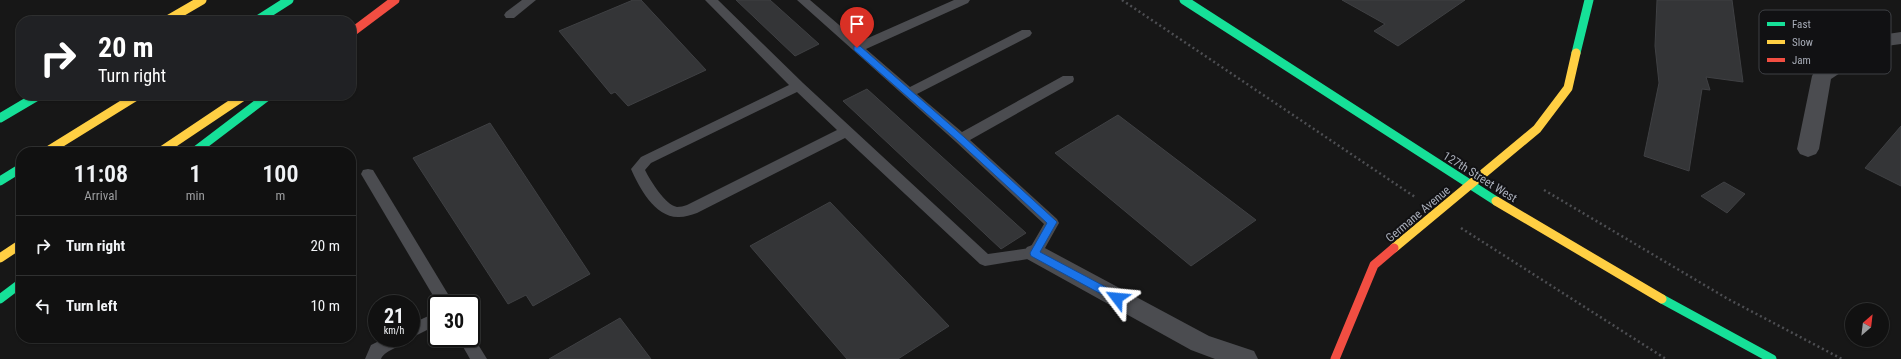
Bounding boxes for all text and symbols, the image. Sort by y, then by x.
pin [840,7.0,874,48]
legend [1759,10,1891,74]
icon: arrive [846,13,868,35]
text: Fast [1792,18,1811,31]
text: 20 m [98,31,154,64]
icon: right [32,32,84,84]
text: Slow [1792,36,1813,49]
text: Jam [1792,54,1811,67]
text: Turn right [98,65,166,86]
street label: 127th Street West [1441,149,1520,206]
text: 11:08 [74,160,128,188]
text: 1 [189,160,201,188]
text: 100 [262,160,298,188]
street label: Germane Avenue [1383,183,1453,245]
text: Arrival [84,188,117,203]
text: min [186,188,205,203]
text: m [275,188,285,203]
icon: right [32,235,54,257]
text: Turn right [66,237,125,255]
text: 20 m [310,237,340,255]
position arrow [1096,277,1138,319]
icon: left [32,295,54,317]
speed limit sign: 30 [428,295,480,347]
text: Turn left [66,297,117,315]
text: 10 m [310,297,340,315]
north arrow [1845,303,1889,347]
map controls [1845,303,1889,347]
text: 21 [384,304,404,328]
text: km/h [384,325,404,336]

